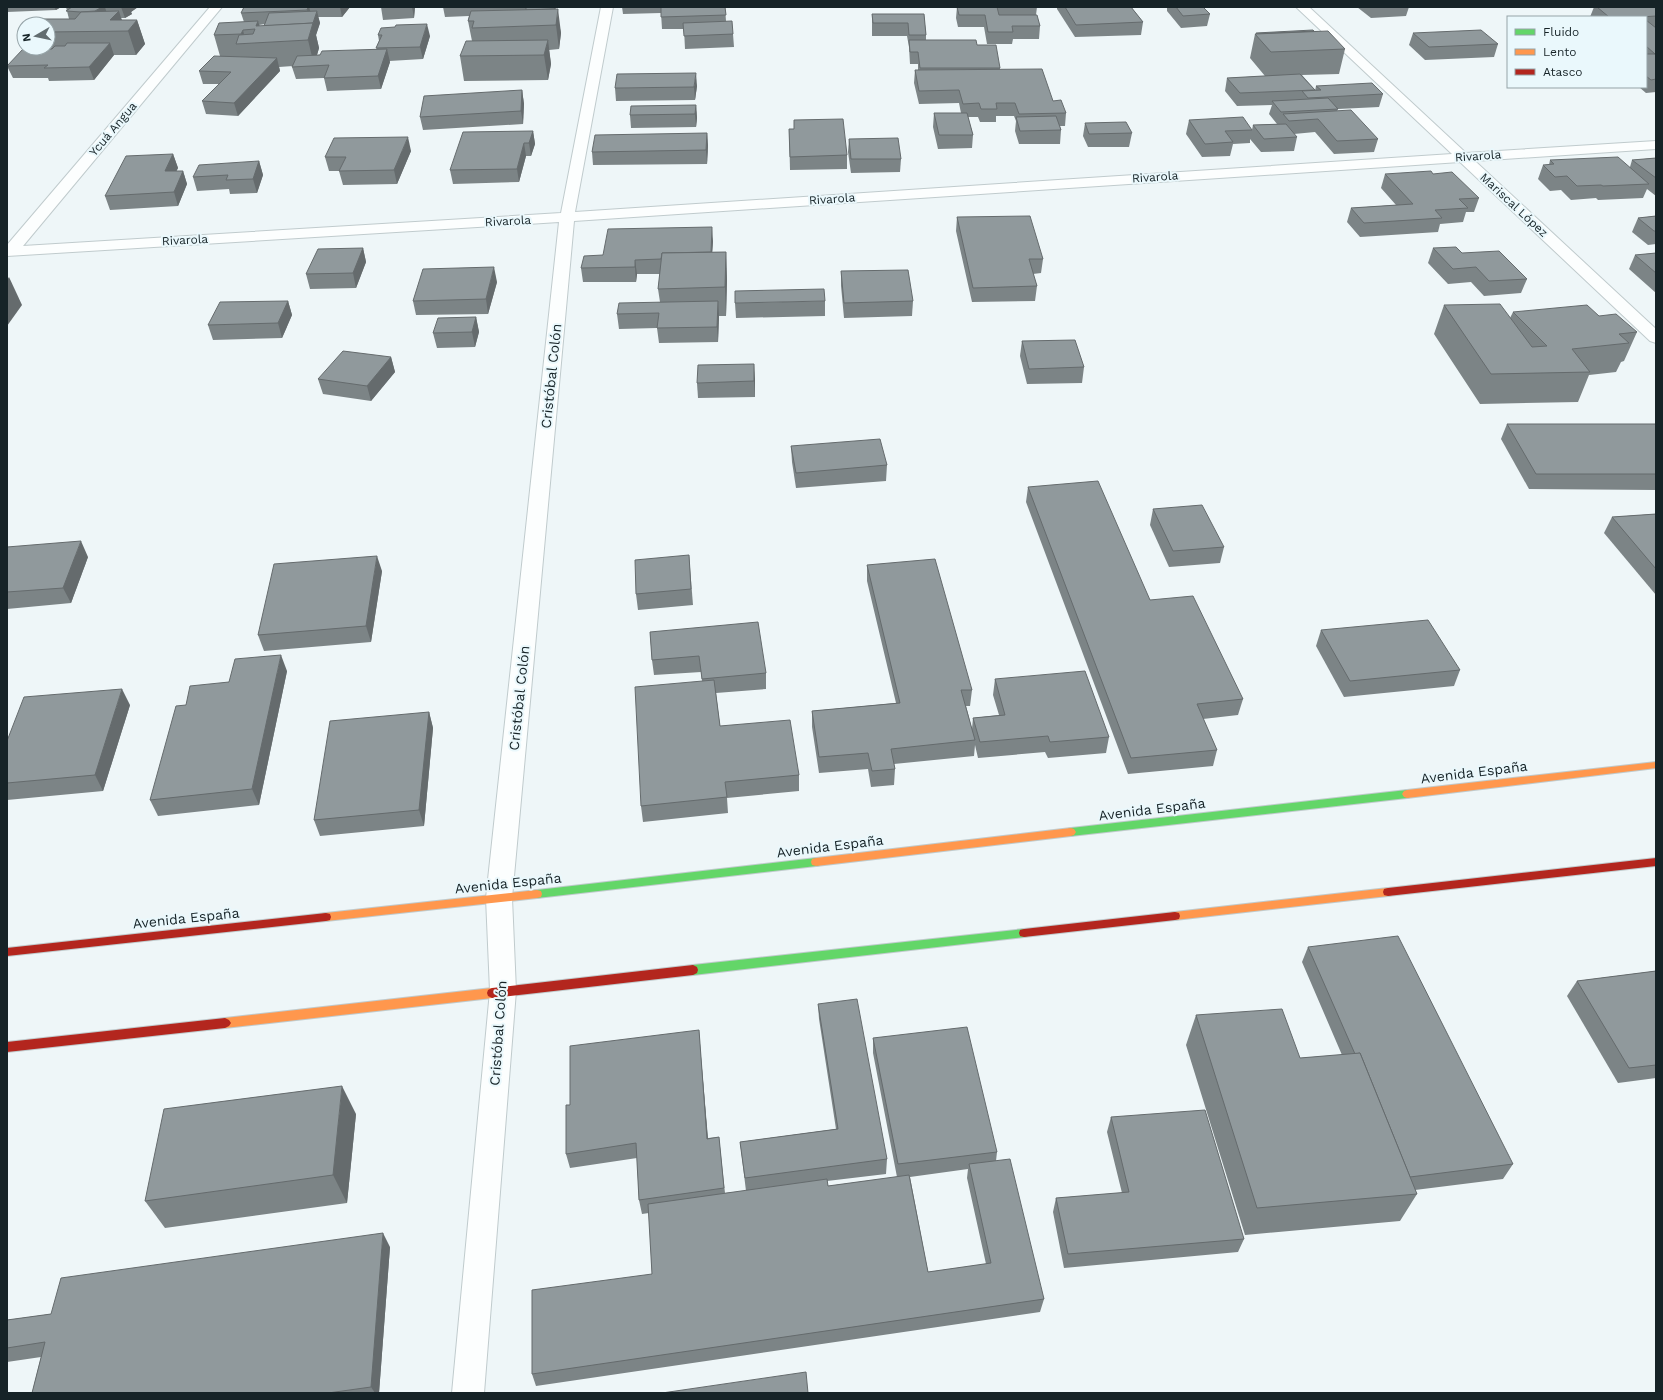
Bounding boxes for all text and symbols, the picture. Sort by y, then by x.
north arrow [16,16,56,56]
legend [1507,16,1647,88]
text: Fluido [1543,25,1579,39]
text: N [20,32,34,43]
text: Lento [1543,45,1577,59]
text: Atasco [1543,65,1583,79]
street label: Ycuá Angua [86,99,140,159]
street label: Rivarola [1454,147,1502,165]
street label: Rivarola [1131,168,1179,186]
street label: Mariscal López [1477,170,1551,240]
street label: Rivarola [808,190,856,208]
street label: Rivarola [484,213,532,229]
street label: Rivarola [161,232,209,248]
street label: Cristóbal Colón [538,323,564,429]
street label: Cristóbal Colón [506,645,532,751]
street label: Avenida España [1420,758,1528,786]
street label: Avenida España [1098,795,1206,823]
street label: Avenida España [776,832,884,860]
street label: Avenida España [454,869,562,897]
street label: Avenida España [132,904,240,932]
street label: Cristóbal Colón [486,980,510,1086]

